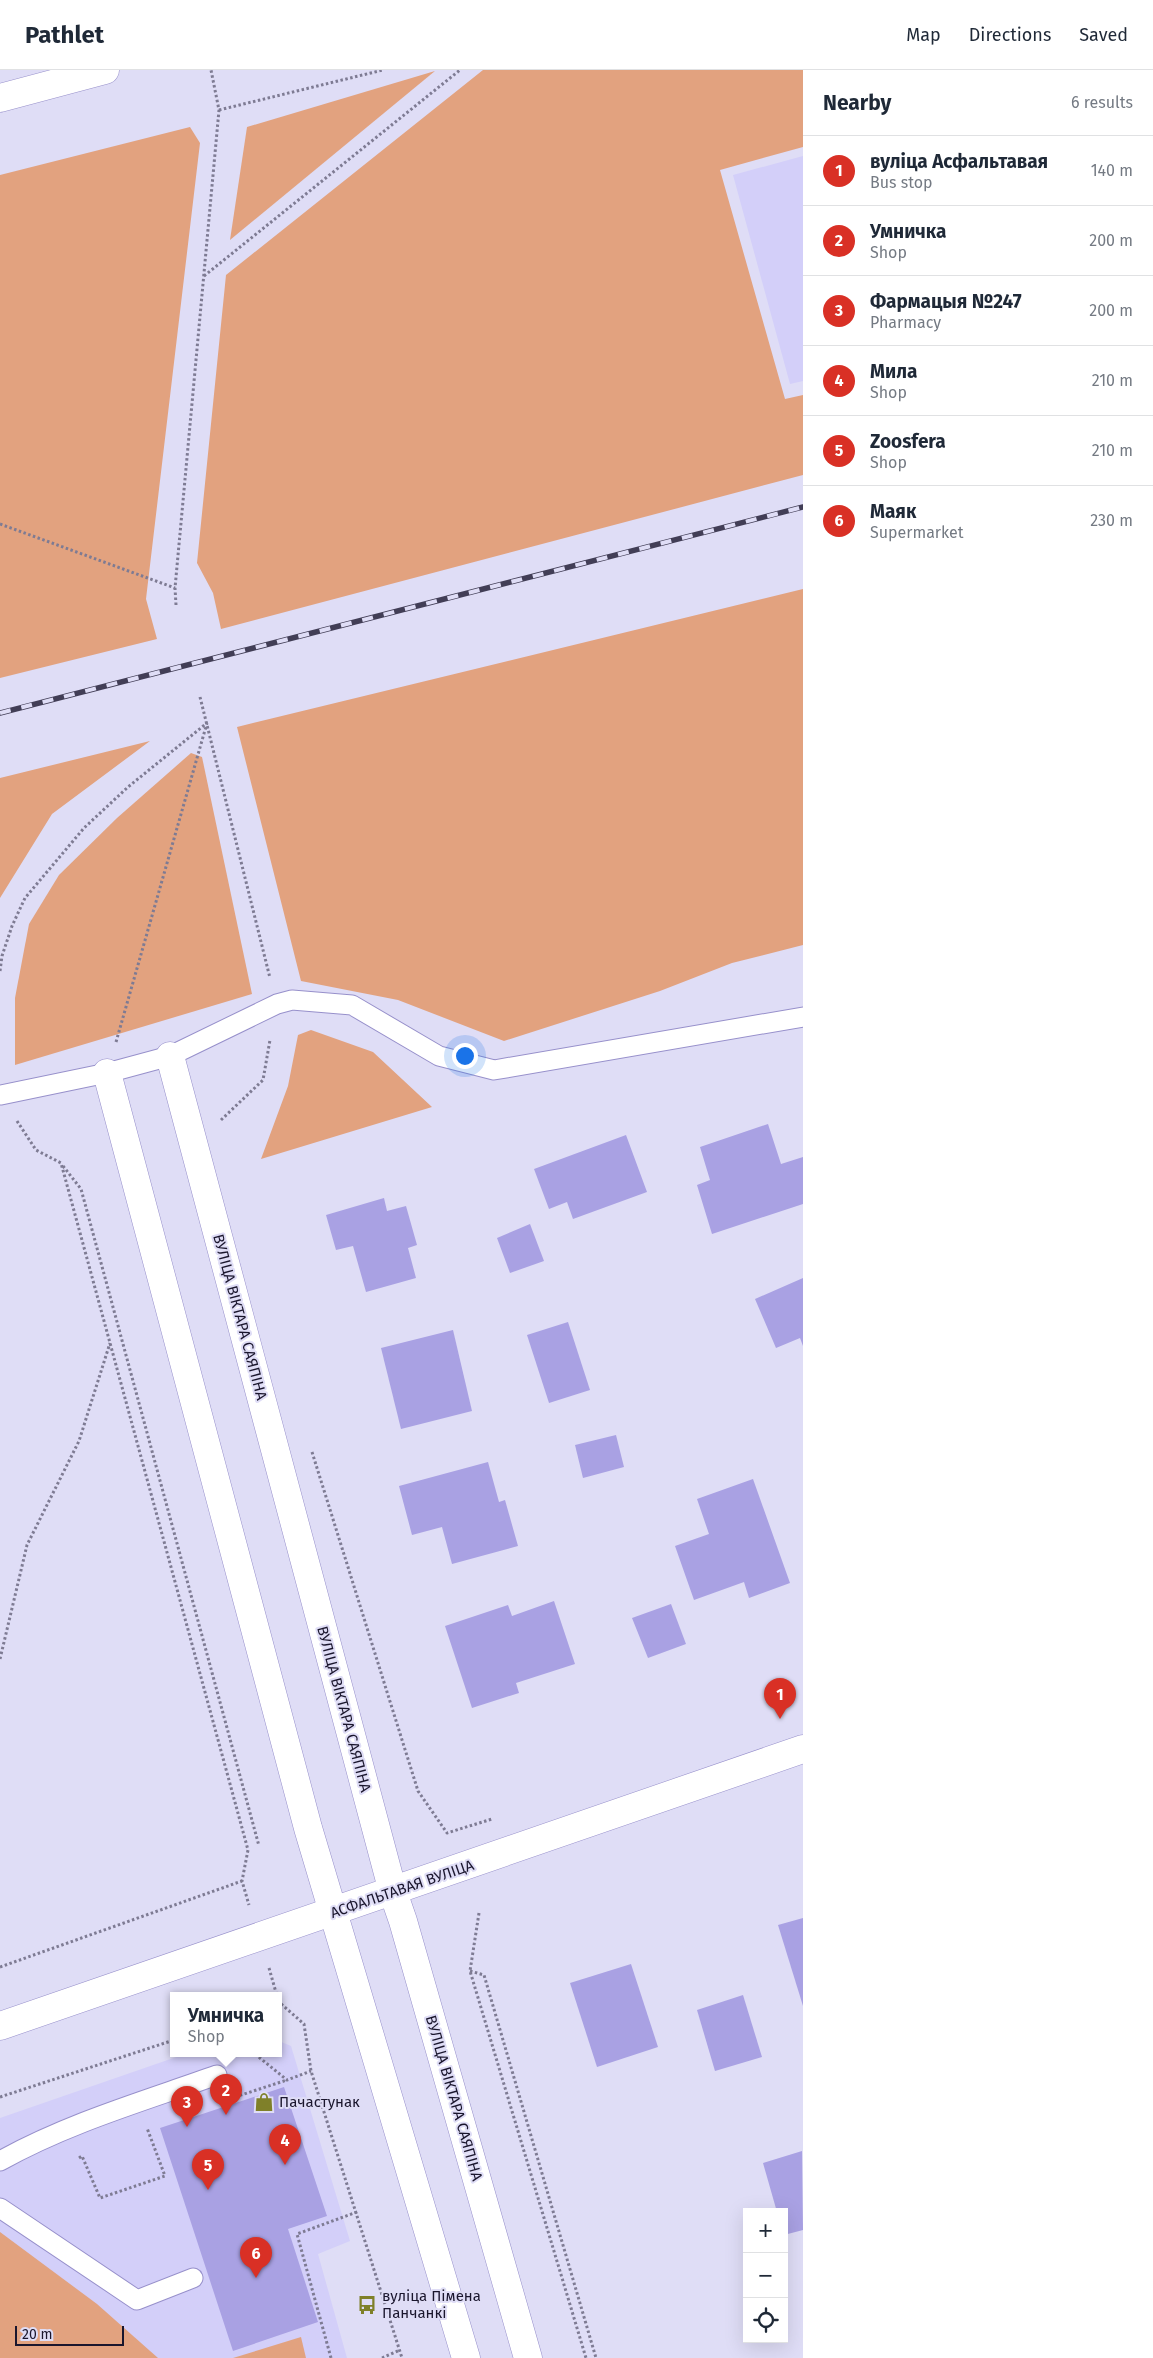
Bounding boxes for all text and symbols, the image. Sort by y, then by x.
text: Pathlet [25,21,104,49]
text: Map [906,24,941,46]
text: Directions [969,24,1051,46]
text: Saved [1079,24,1128,46]
text: Nearby [823,90,891,116]
text: 6 results [1071,93,1133,112]
text: вуліца Асфальтавая [870,150,1048,173]
text: 1 [835,161,843,180]
text: 140 m [1091,161,1133,180]
text: Bus stop [870,173,933,192]
text: Умничка [870,220,946,243]
text: 2 [835,231,843,250]
text: 200 m [1089,231,1133,250]
text: Shop [870,243,907,262]
text: Фармацыя №247 [870,290,1022,313]
text: 3 [835,301,843,320]
text: 200 m [1089,301,1133,320]
text: Pharmacy [870,313,941,332]
text: Мила [870,360,917,383]
text: 4 [834,371,844,390]
text: 210 m [1092,371,1133,390]
text: Shop [870,383,907,402]
text: Zoosfera [870,430,946,453]
text: 5 [835,441,843,460]
text: 210 m [1092,441,1133,460]
text: Shop [870,453,907,472]
text: Маяк [870,500,916,523]
text: 6 [834,511,844,530]
text: 230 m [1090,511,1133,530]
text: Supermarket [870,523,964,542]
your location [452,1043,478,1069]
street label: ВУЛІЦА ВІКТАРА САЯПІНА [209,1232,271,1402]
street label: ВУЛІЦА ВІКТАРА САЯПІНА [313,1624,375,1794]
pin: 1 [764,1678,796,1719]
street label: АСФАЛЬТАВАЯ ВУЛІЦА [328,1856,477,1922]
popup [170,1992,282,2057]
text: Умничка [188,2004,264,2027]
street label: ВУЛІЦА ВІКТАРА САЯПІНА [422,2013,486,2183]
text: Shop [188,2027,225,2046]
pin: 2 [210,2074,242,2115]
pin: 3 [171,2086,203,2127]
shop icon: Пачастунак [253,2091,275,2113]
place label: Пачастунак [279,2093,360,2111]
pin: 4 [269,2124,301,2165]
pin: 5 [192,2149,224,2190]
map controls [743,2208,788,2343]
button: + [743,2208,788,2253]
pin: 6 [240,2237,272,2278]
button: − [743,2253,788,2298]
place label: вуліца Пімена Панчанкі [382,2287,481,2322]
bus stop icon: вуліца Пімена Панчанкі [356,2294,378,2316]
button: locate [743,2298,788,2343]
scale bar [15,2323,124,2346]
text: 20 m [22,2326,52,2343]

